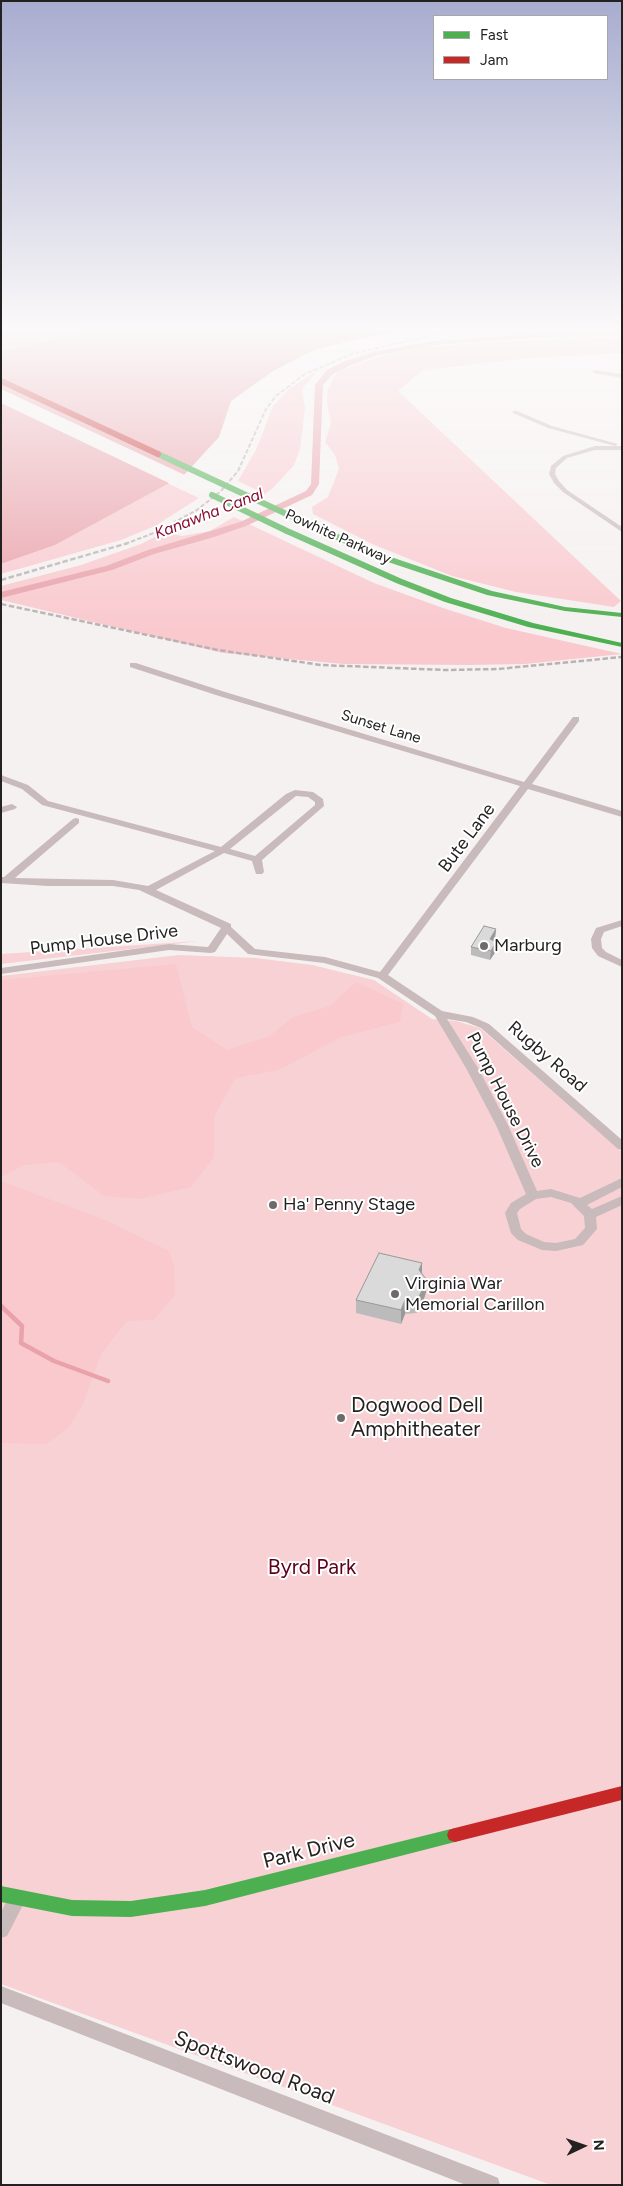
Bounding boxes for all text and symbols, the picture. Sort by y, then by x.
legend [433,15,608,80]
text: Fast [480,26,508,44]
text: Jam [480,51,508,69]
water label: Kanawha Canal [152,484,266,544]
street label: Powhite Parkway [282,506,394,568]
street label: Sunset Lane [339,706,423,748]
street label: Bute Lane [434,799,500,877]
street label: Pump House Drive [29,920,179,960]
place label: Marburg [494,935,562,957]
marker: Marburg [478,940,490,952]
street label: Rugby Road [503,1017,591,1097]
street label: Pump House Drive [462,1029,548,1171]
place label: Ha' Penny Stage [283,1194,415,1216]
marker: Ha' Penny Stage [267,1199,279,1211]
place label: Virginia War Memorial Carillon [405,1273,544,1316]
marker: Virginia War Memorial Carillon [389,1288,401,1300]
place label: Dogwood Dell Amphitheater [351,1393,483,1443]
marker: Dogwood Dell Amphitheater [335,1412,347,1424]
park label: Byrd Park [268,1555,356,1581]
street label: Park Drive [260,1827,358,1875]
street label: Spottswood Road [170,2026,338,2110]
north arrow [558,2121,608,2171]
text: N [590,2139,607,2151]

